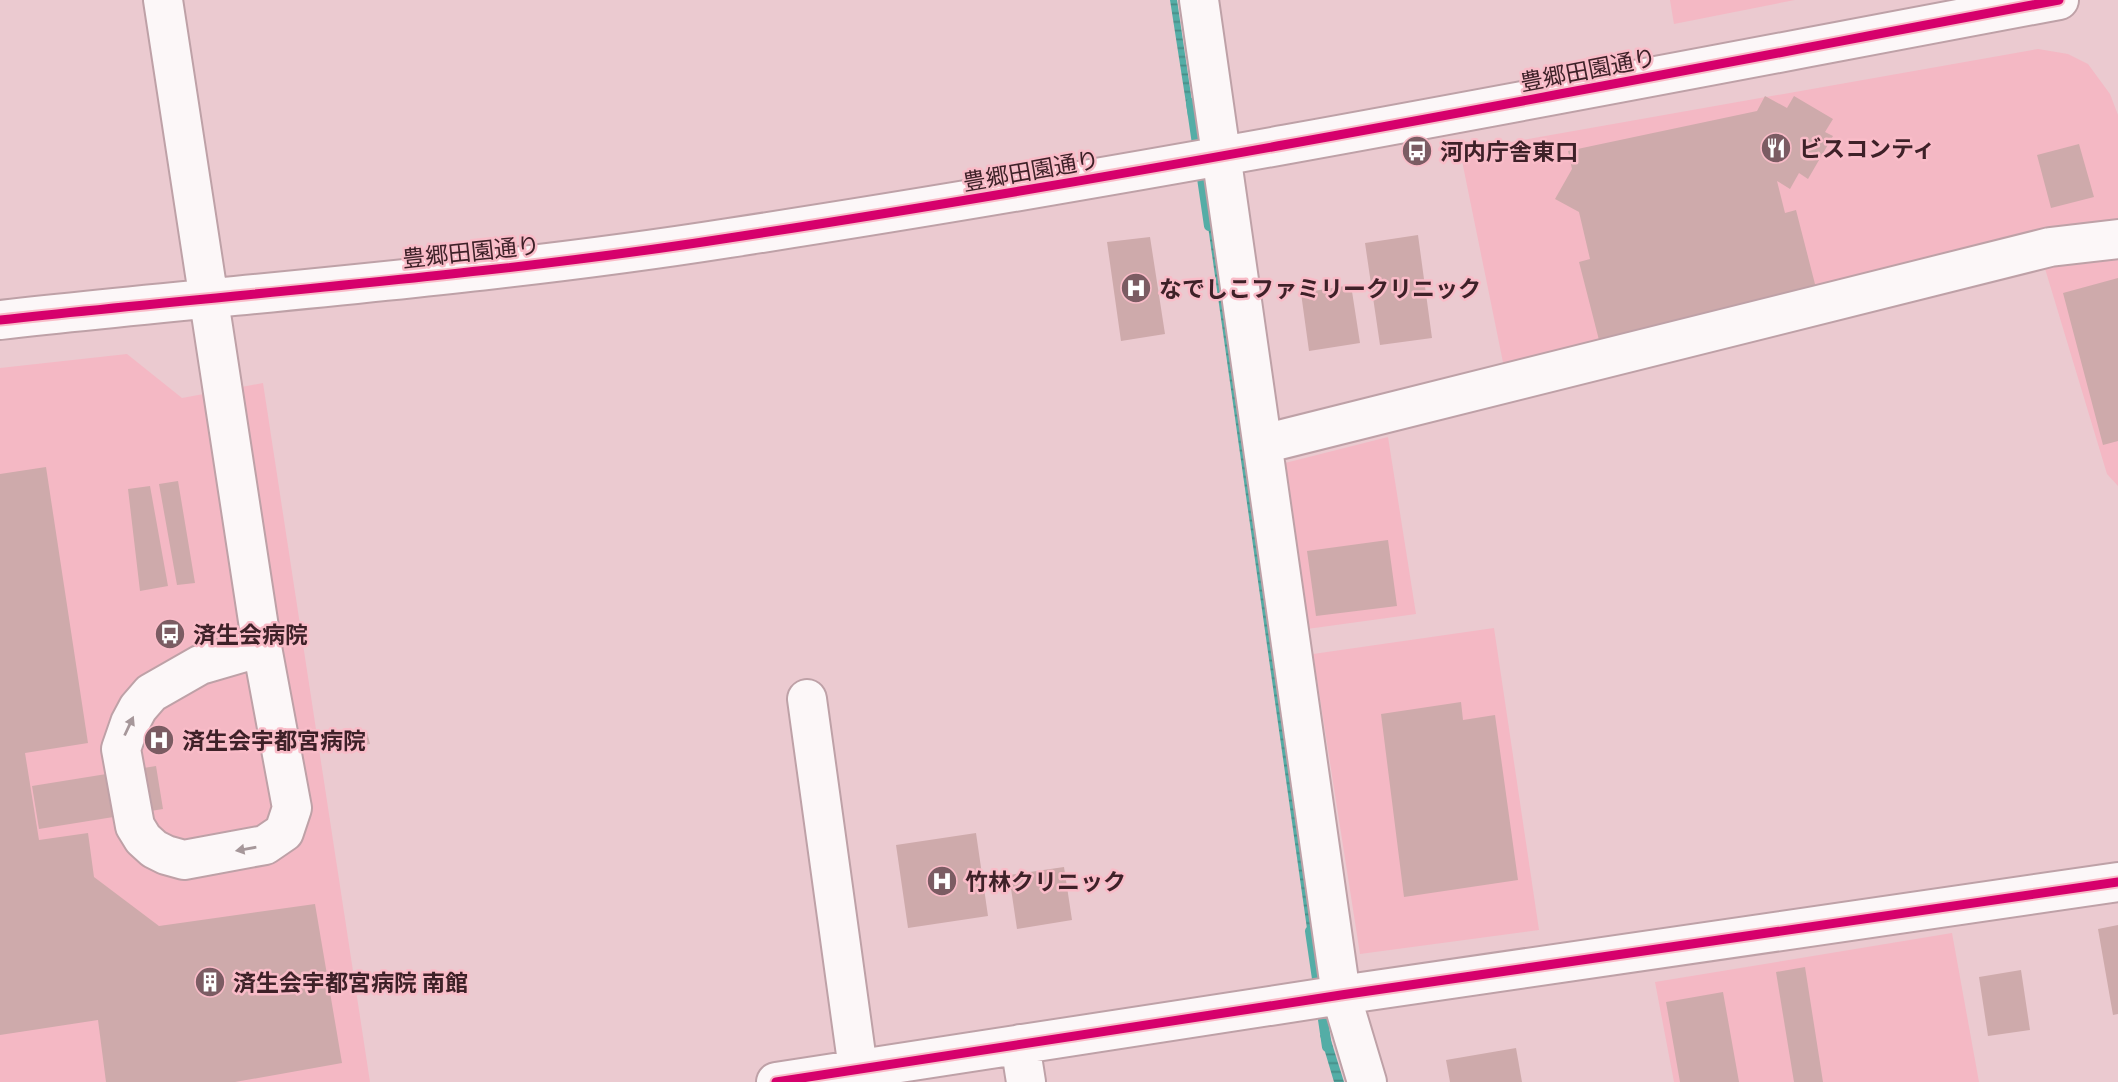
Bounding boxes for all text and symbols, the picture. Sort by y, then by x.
street label: 豊郷田園通り [1518,42,1658,96]
restaurant icon: ビスコンティ [1759,131,1793,165]
bus stop icon: 河内庁舎東口 [1400,134,1434,168]
place label: ビスコンティ [1799,134,1936,162]
place label: 河内庁舎東口 [1440,137,1578,165]
street label: 豊郷田園通り [961,144,1101,196]
street label: 豊郷田園通り [401,230,541,272]
hospital icon: なでしこファミリークリニック [1119,271,1153,305]
place label: なでしこファミリークリニック [1159,274,1481,302]
bus stop icon: 済生会病院 [153,617,187,651]
place label: 済生会病院 [193,620,308,648]
one-way arrow [123,716,135,736]
hospital icon: 済生会宇都宮病院 [142,723,176,757]
place label: 済生会宇都宮病院 [182,726,366,754]
one-way arrow [235,843,257,854]
hospital icon: 竹林クリニック [925,864,959,898]
place label: 竹林クリニック [965,867,1126,895]
building icon: 済生会宇都宮病院 南館 [193,965,227,999]
place label: 済生会宇都宮病院 南館 [233,968,468,996]

